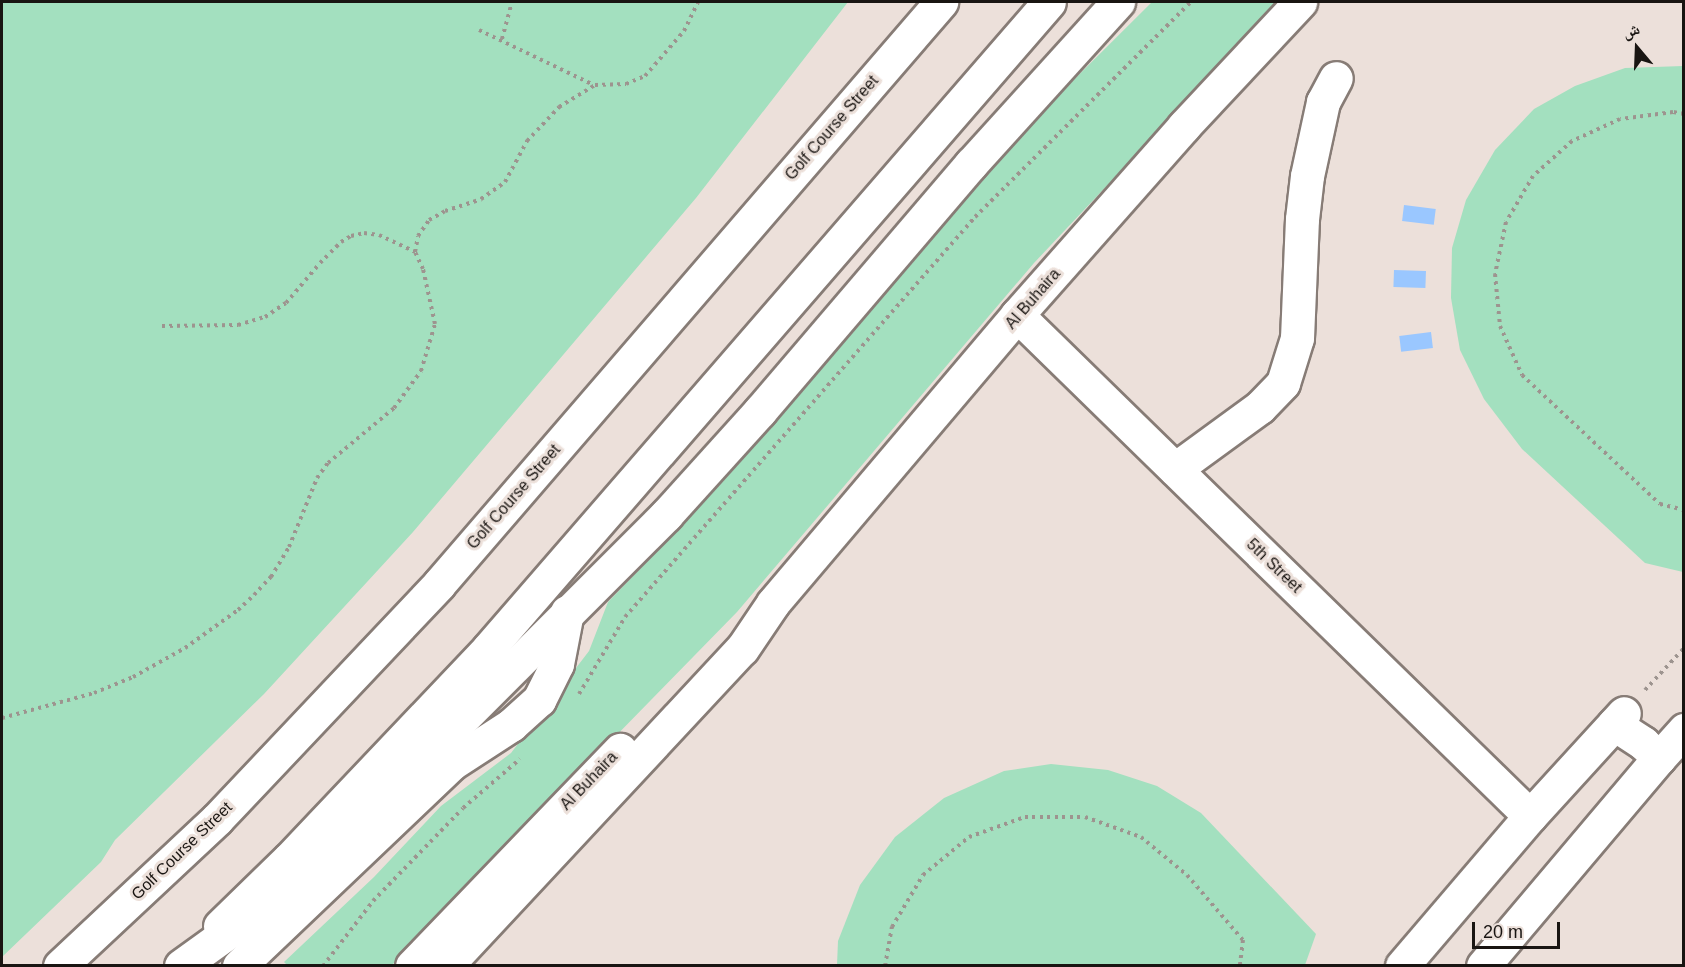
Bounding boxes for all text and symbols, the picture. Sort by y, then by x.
north arrow [1607,18,1667,78]
text: ش [1620,20,1642,41]
street label: Golf Course Street [781,72,883,184]
street label: Al Buhaira [1002,265,1064,333]
street label: Golf Course Street [463,441,565,553]
street label: 5th Street [1242,535,1306,597]
street label: Al Buhaira [556,748,622,814]
street label: Golf Course Street [128,798,236,904]
scale bar [1475,910,1564,948]
text: 20 m [1483,922,1523,942]

